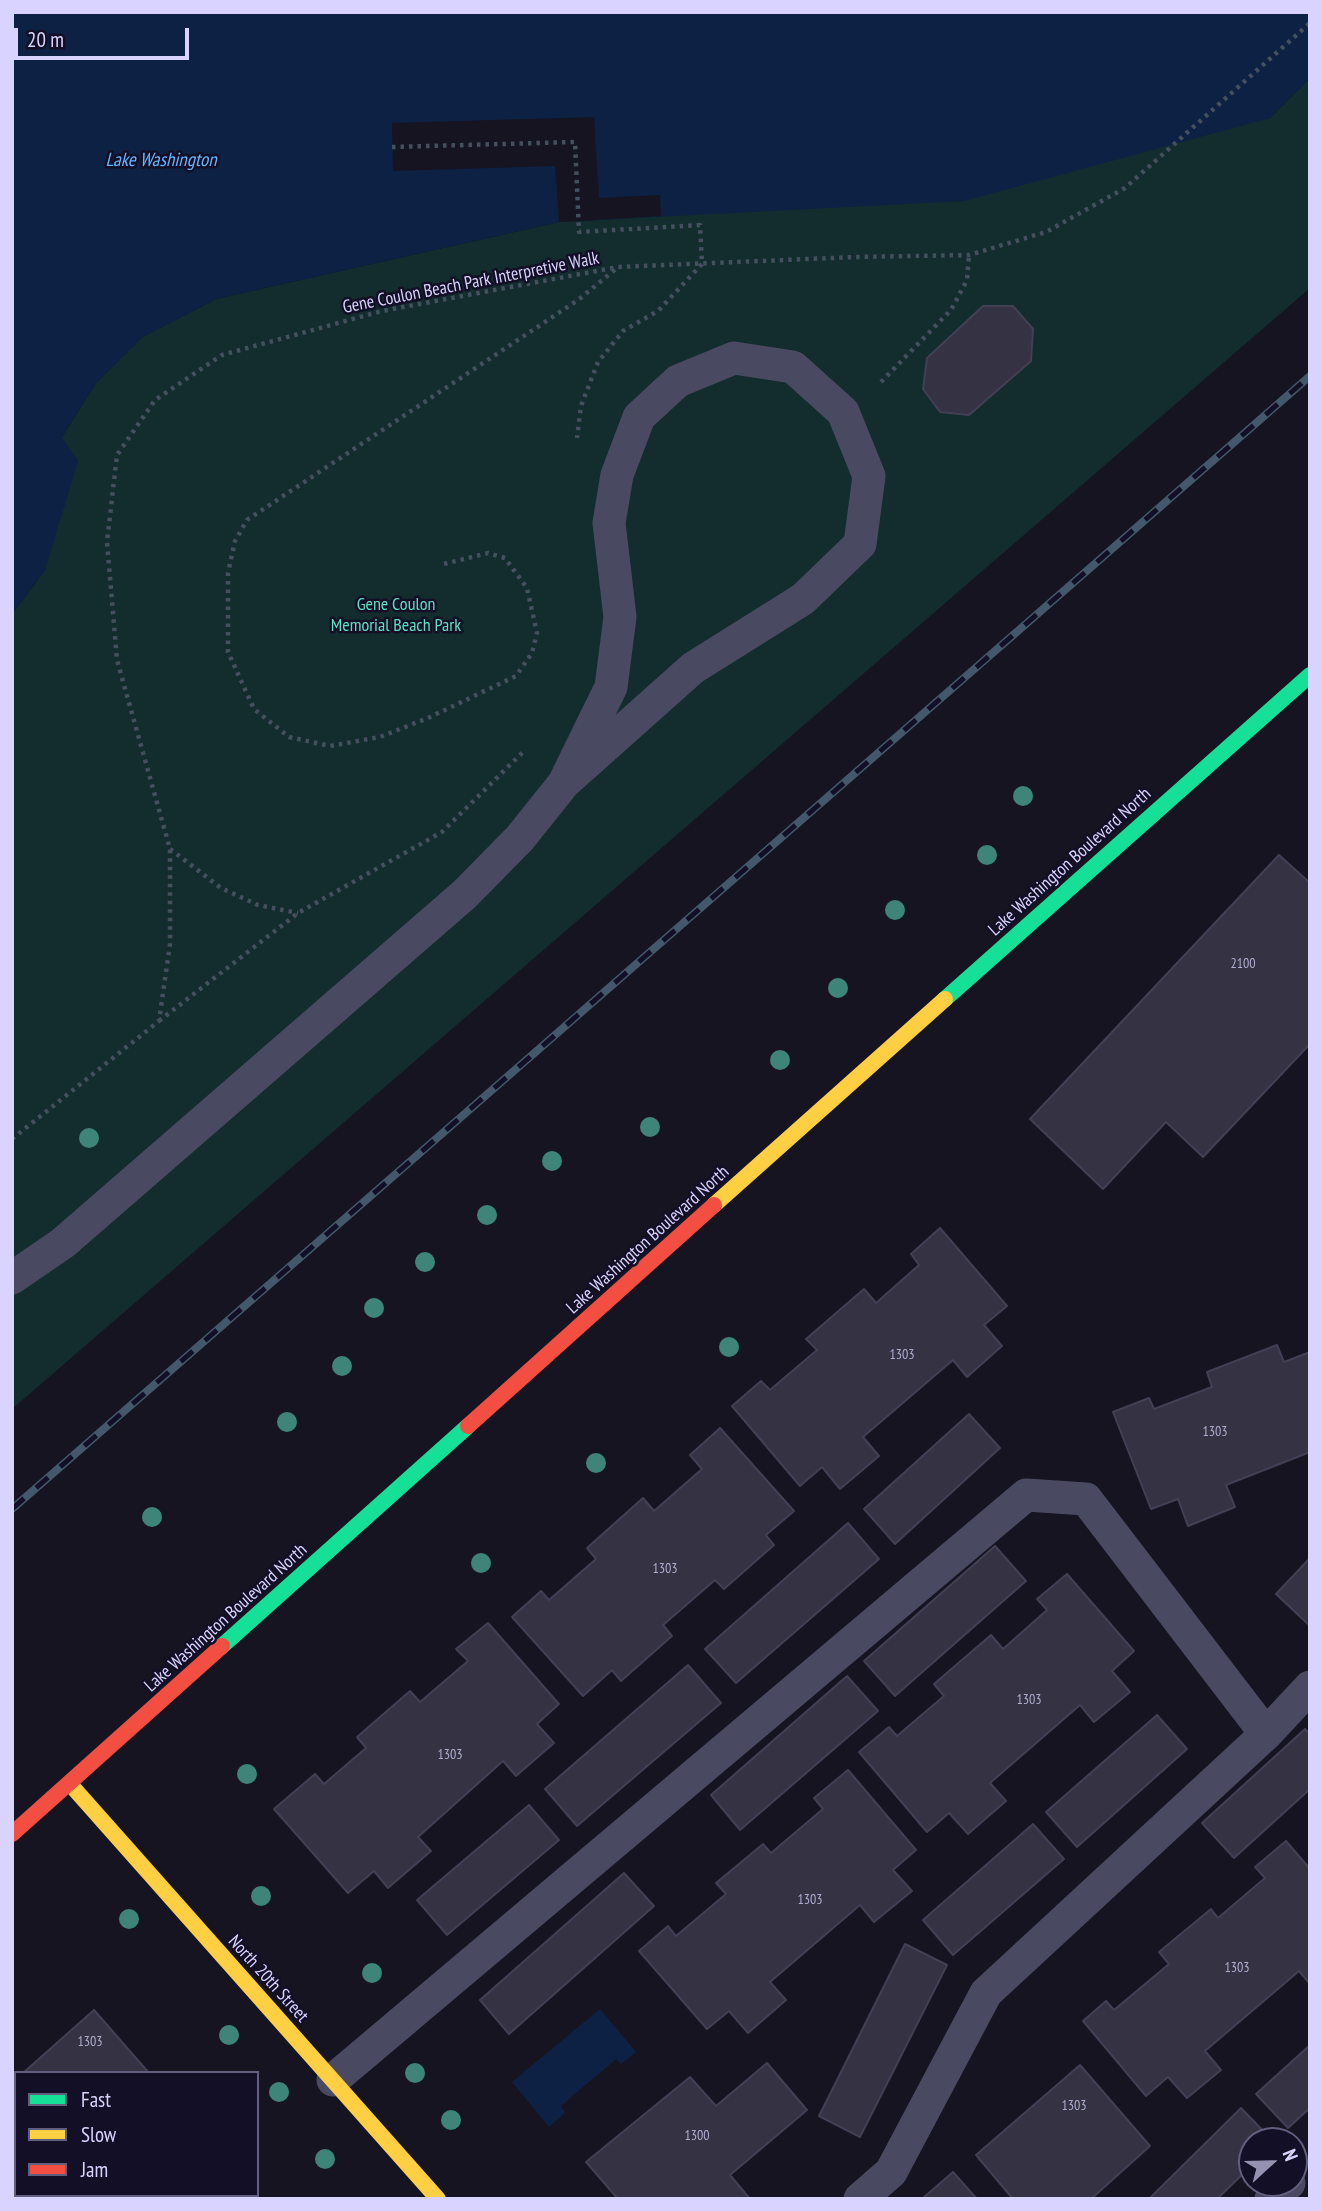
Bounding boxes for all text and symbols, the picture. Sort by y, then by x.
scale bar [18,14,192,58]
text: 20 m [27,26,64,53]
water label: Lake Washington [105,150,217,172]
street label: Gene Coulon Beach Park Interpretive Walk [341,248,601,318]
park label: Gene Coulon Memorial Beach Park [331,594,461,636]
street label: Lake Washington Boulevard North [984,783,1156,941]
house number: 2100 [1230,956,1256,972]
street label: Lake Washington Boulevard North [562,1161,734,1319]
house number: 1303 [889,1347,915,1363]
house number: 1303 [1202,1424,1228,1440]
street label: Lake Washington Boulevard North [140,1539,312,1697]
house number: 1303 [652,1561,678,1577]
house number: 1303 [1016,1692,1042,1708]
house number: 1303 [437,1747,463,1763]
house number: 1303 [797,1892,823,1908]
street label: North 20th Street [223,1931,313,2027]
house number: 1303 [1224,1960,1250,1976]
house number: 1303 [77,2034,103,2050]
legend [14,2071,259,2197]
text: Fast [81,2086,111,2113]
house number: 1303 [1061,2098,1087,2114]
text: Slow [81,2121,116,2148]
north arrow [1238,2127,1308,2197]
house number: 1300 [684,2128,710,2144]
text: N [1278,2146,1304,2164]
text: Jam [81,2156,108,2183]

